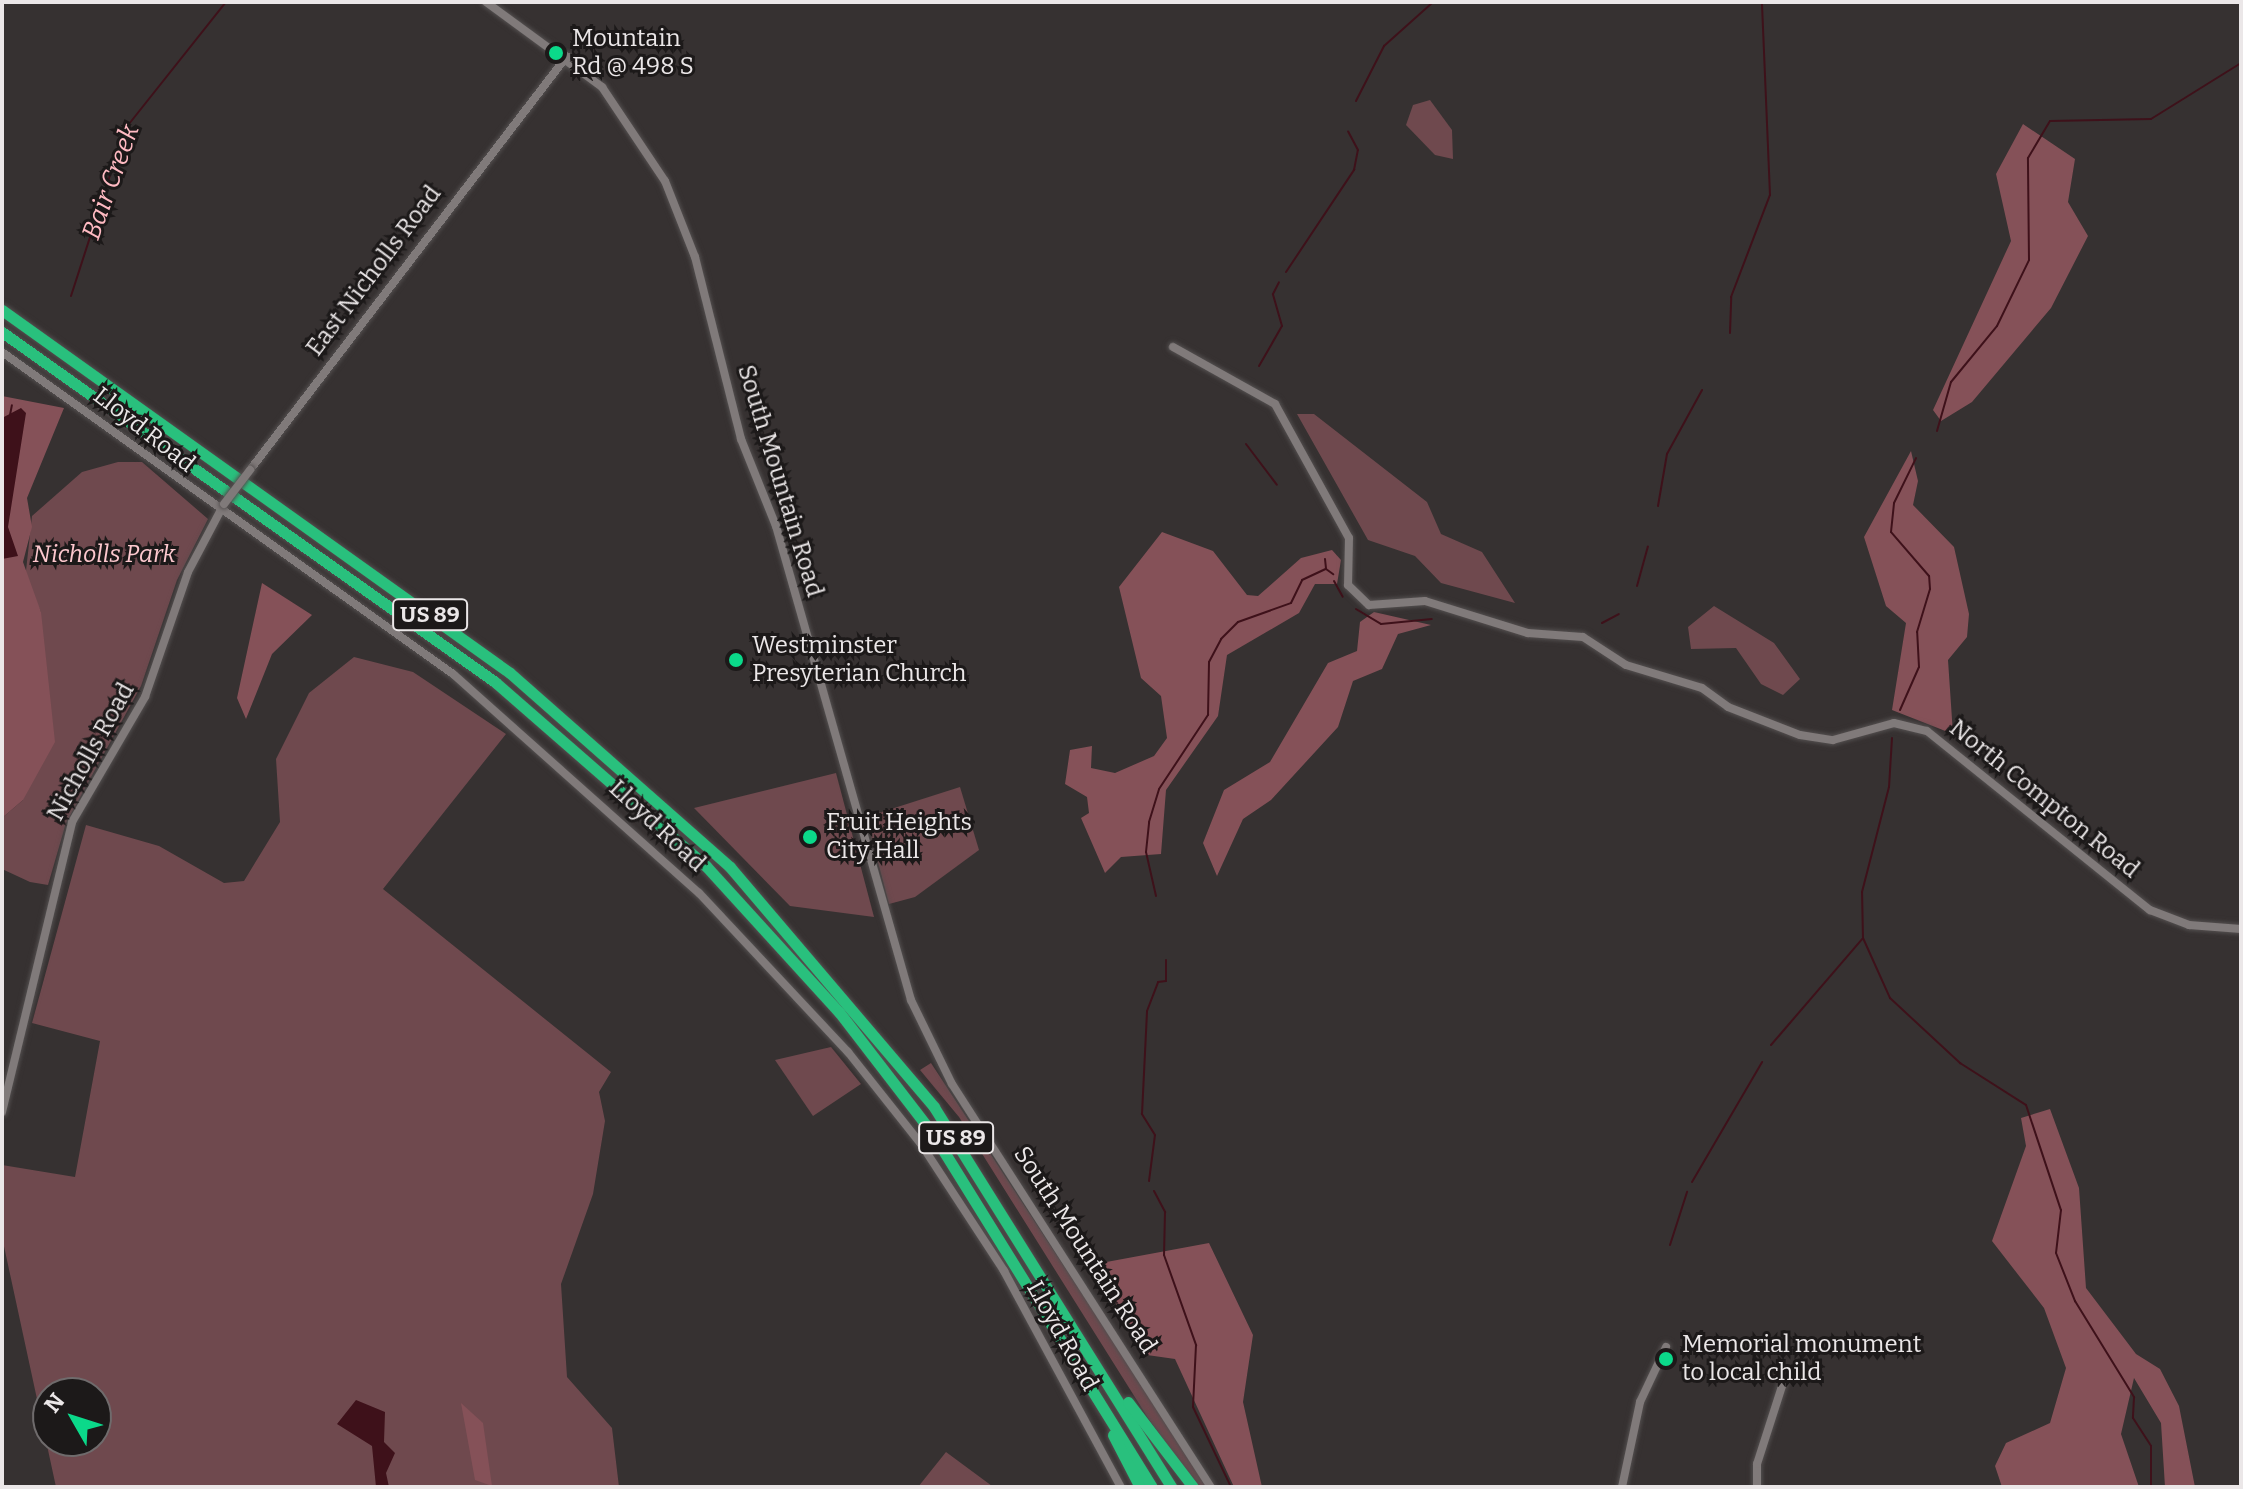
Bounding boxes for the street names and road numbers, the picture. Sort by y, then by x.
street label: East Nicholls Road [301,180,447,362]
street label: South Mountain Road [731,362,829,600]
street label: Lloyd Road [87,381,201,479]
road number: US 89 [392,597,468,633]
street label: Nicholls Road [41,678,141,826]
street label: North Compton Road [1943,714,2145,884]
street label: Lloyd Road [603,774,711,878]
road number: US 89 [918,1120,994,1156]
street label: South Mountain Road [1007,1141,1163,1359]
street label: Lloyd Road [1020,1276,1104,1396]

